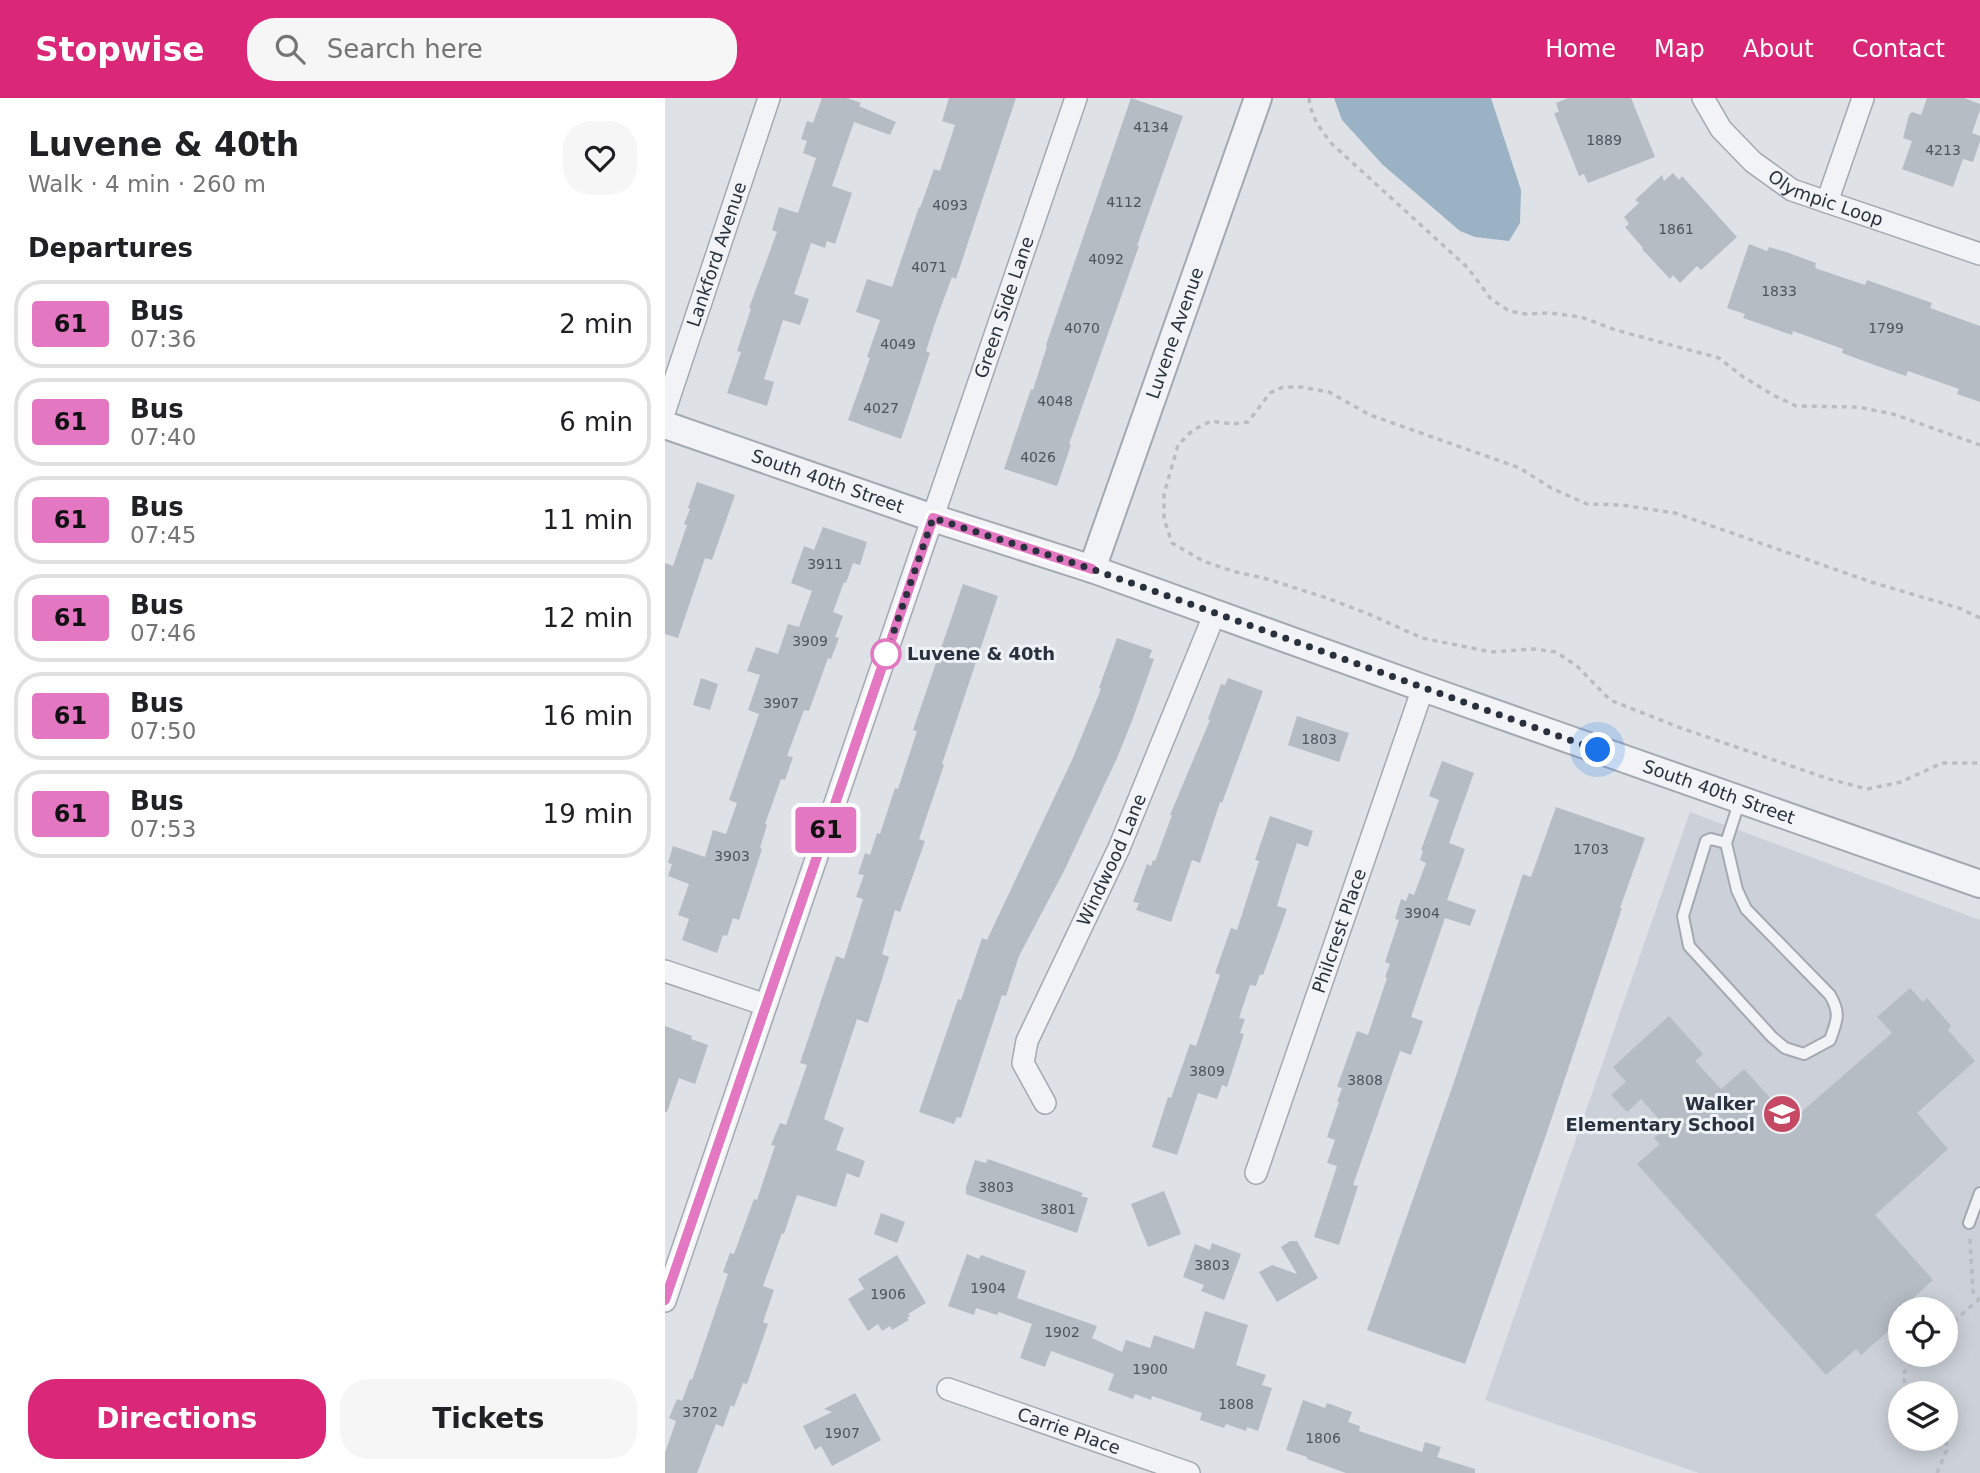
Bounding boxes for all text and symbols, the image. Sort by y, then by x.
search box [247,18,737,81]
text: Stopwise [35,30,205,69]
icon: search [271,30,309,68]
text: Search here [327,34,483,64]
text: Home [1545,35,1616,63]
text: Map [1654,35,1705,63]
text: About [1743,35,1814,63]
text: Contact [1852,35,1945,63]
house number: 4134 [1133,119,1169,135]
button: heart [563,121,637,195]
text: Luvene & 40th [28,125,299,164]
house number: 1889 [1586,132,1622,148]
house number: 4213 [1925,142,1961,158]
street label: Olympic Loop [1764,165,1886,230]
text: Walk · 4 min · 260 m [28,171,266,197]
street label: Lankford Avenue [682,179,750,329]
house number: 4112 [1106,194,1142,210]
house number: 4093 [932,197,968,213]
house number: 1861 [1658,221,1694,237]
text: Departures [28,233,193,263]
street label: Green Side Lane [970,234,1038,381]
house number: 4092 [1088,251,1124,267]
house number: 4071 [911,259,947,275]
street label: Luvene Avenue [1142,264,1207,402]
house number: 1833 [1761,283,1797,299]
text: Bus [130,296,184,326]
text: 2 min [559,309,633,339]
text: 61 [54,310,87,338]
house number: 4070 [1064,320,1100,336]
house number: 1799 [1868,320,1904,336]
text: 07:36 [130,326,196,352]
house number: 4049 [880,336,916,352]
house number: 4048 [1037,393,1073,409]
text: Bus [130,394,184,424]
house number: 4027 [863,400,899,416]
text: 6 min [559,407,633,437]
text: 61 [54,408,87,436]
text: 07:40 [130,424,196,450]
street label: South 40th Street [749,445,907,517]
house number: 4026 [1020,449,1056,465]
text: Bus [130,492,184,522]
text: 11 min [543,505,633,535]
text: 61 [54,506,87,534]
text: 07:45 [130,522,196,548]
house number: 3911 [807,556,843,572]
text: Bus [130,590,184,620]
text: 12 min [543,603,633,633]
text: 61 [54,604,87,632]
text: 07:46 [130,620,196,646]
house number: 3909 [792,633,828,649]
marker: Luvene & 40th [871,639,901,669]
place label: Luvene & 40th [907,643,1055,664]
text: Bus [130,688,184,718]
house number: 3907 [763,695,799,711]
text: 16 min [543,701,633,731]
text: 61 [54,702,87,730]
text: 07:50 [130,718,196,744]
house number: 1803 [1301,731,1337,747]
your location [1580,732,1615,767]
street label: South 40th Street [1640,755,1798,828]
text: Bus [130,786,184,816]
street label: Windwood Lane [1072,791,1150,929]
text: 19 min [543,799,633,829]
text: 61 [54,800,87,828]
line badge: 61 [795,807,857,853]
text: 07:53 [130,816,196,842]
text: 61 [809,816,843,844]
house number: 1703 [1573,841,1609,857]
house number: 3903 [714,848,750,864]
street label: Philcrest Place [1308,866,1370,996]
house number: 3904 [1404,905,1440,921]
house number: 3809 [1189,1063,1225,1079]
house number: 3808 [1347,1072,1383,1088]
place label: Walker Elementary School [1566,1093,1755,1135]
school or university icon: Walker Elementary School [1761,1093,1803,1135]
house number: 3803 [978,1179,1014,1195]
house number: 3801 [1040,1201,1076,1217]
house number: 3803 [1194,1257,1230,1273]
house number: 1904 [970,1280,1006,1296]
house number: 1906 [870,1286,906,1302]
map controls [1888,1297,1958,1451]
button: locate [1888,1297,1958,1367]
house number: 1902 [1044,1324,1080,1340]
house number: 1900 [1132,1361,1168,1377]
button: Directions [28,1379,326,1459]
button: Tickets [340,1379,637,1459]
button: layers [1888,1381,1958,1451]
house number: 1808 [1218,1396,1254,1412]
street label: Carrie Place [1015,1403,1123,1458]
house number: 3702 [682,1404,718,1420]
house number: 1907 [824,1425,860,1441]
house number: 1806 [1305,1430,1341,1446]

